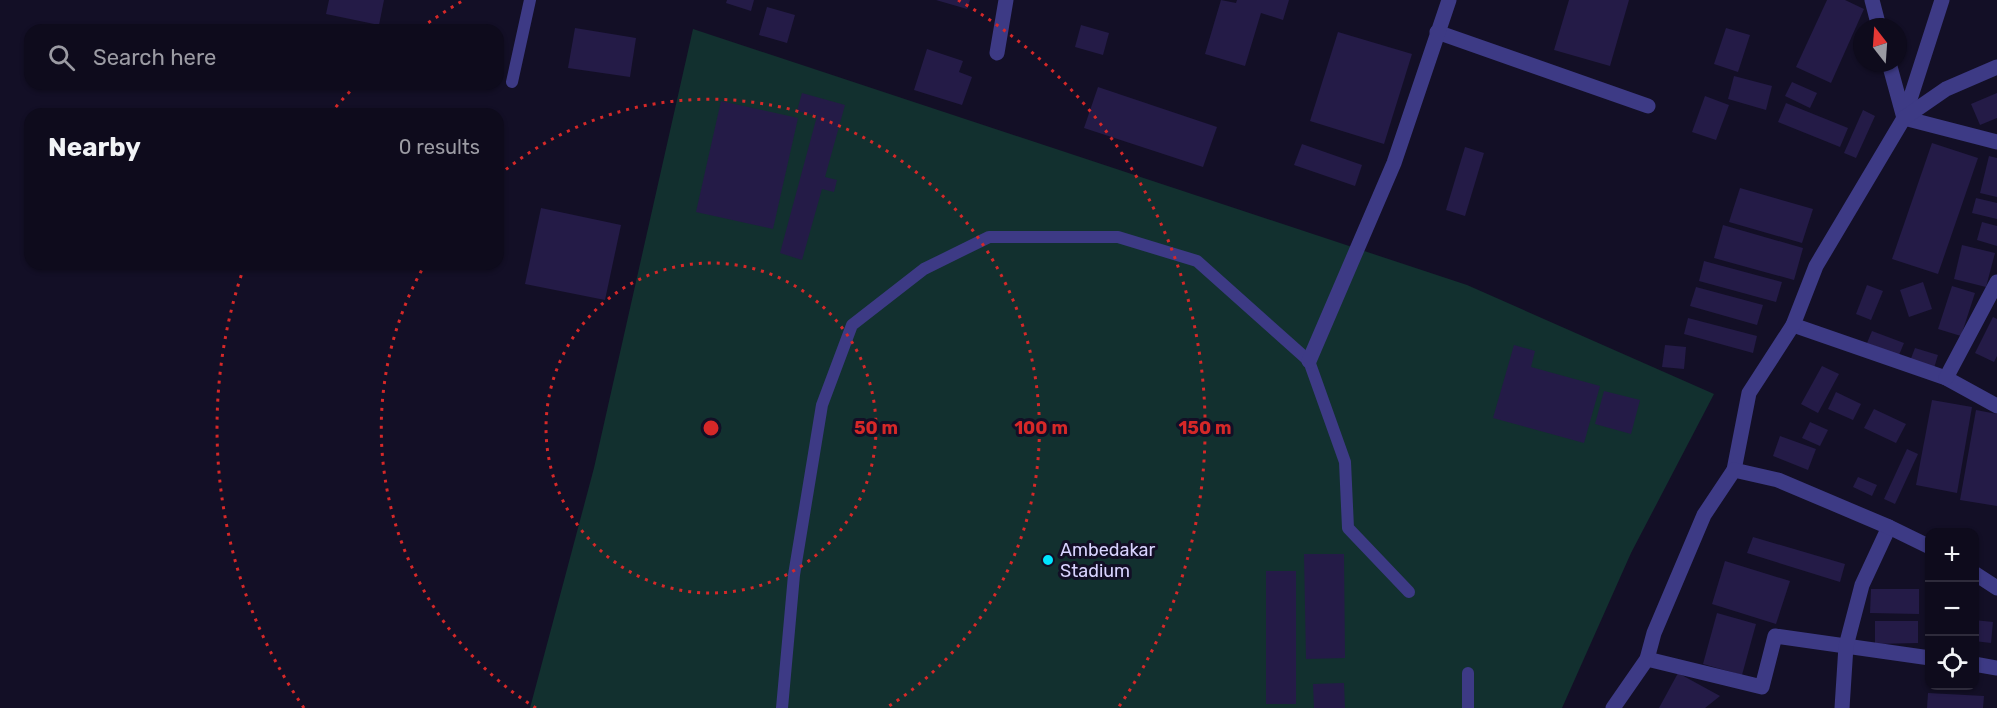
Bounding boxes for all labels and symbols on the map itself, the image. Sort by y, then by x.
north arrow [1853,18,1907,72]
text: 50 m [854,417,898,439]
text: 100 m [1014,417,1068,439]
text: 150 m [1178,417,1232,439]
centre of rings [701,418,721,438]
place label: Ambedakar Stadium [1060,539,1156,582]
marker: Ambedakar Stadium [1041,553,1055,567]

